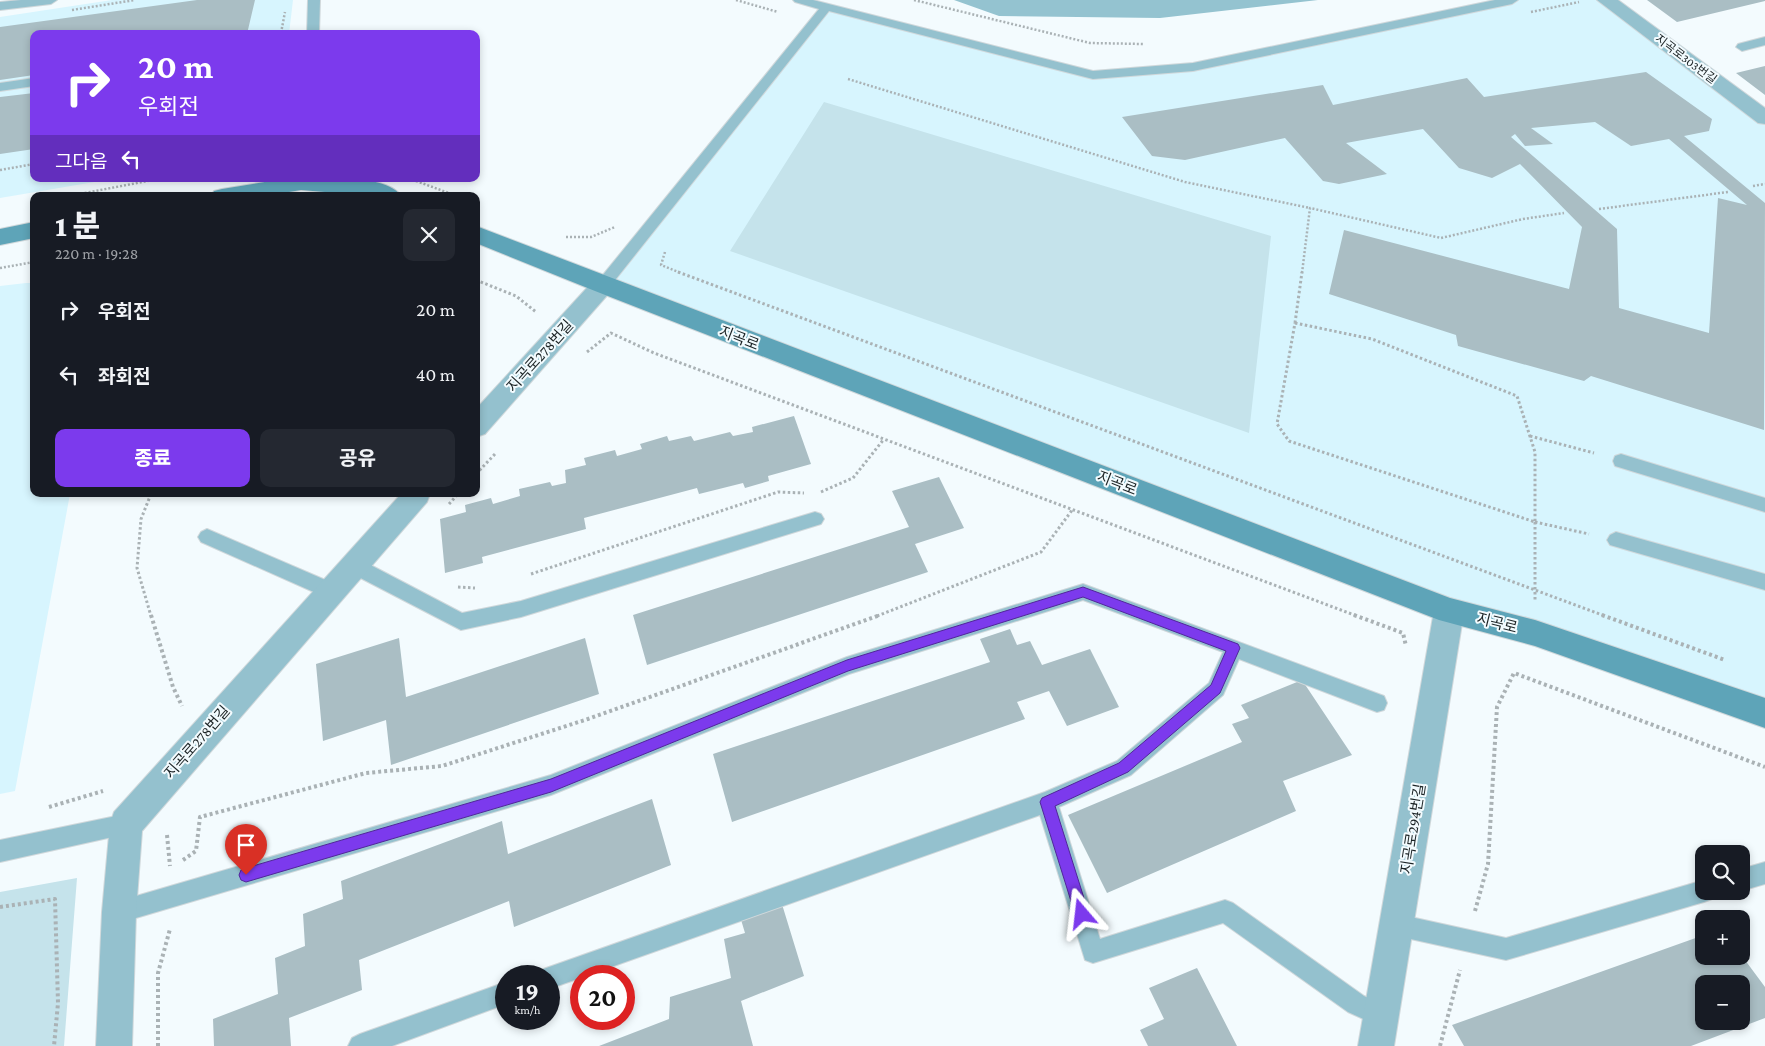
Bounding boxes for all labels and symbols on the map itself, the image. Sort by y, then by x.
street label: 지곡로303번길 [1653,31,1719,87]
street label: 지곡로278번길 [504,317,576,395]
street label: 지곡로 [717,323,761,353]
street label: 지곡로 [1095,468,1139,498]
street label: 지곡로 [1475,610,1519,636]
street label: 지곡로278번길 [161,702,233,782]
street label: 지곡로294번길 [1398,783,1428,875]
pin [225,824,267,875]
position arrow [1055,887,1107,939]
speed limit sign: 20 [570,965,635,1030]

